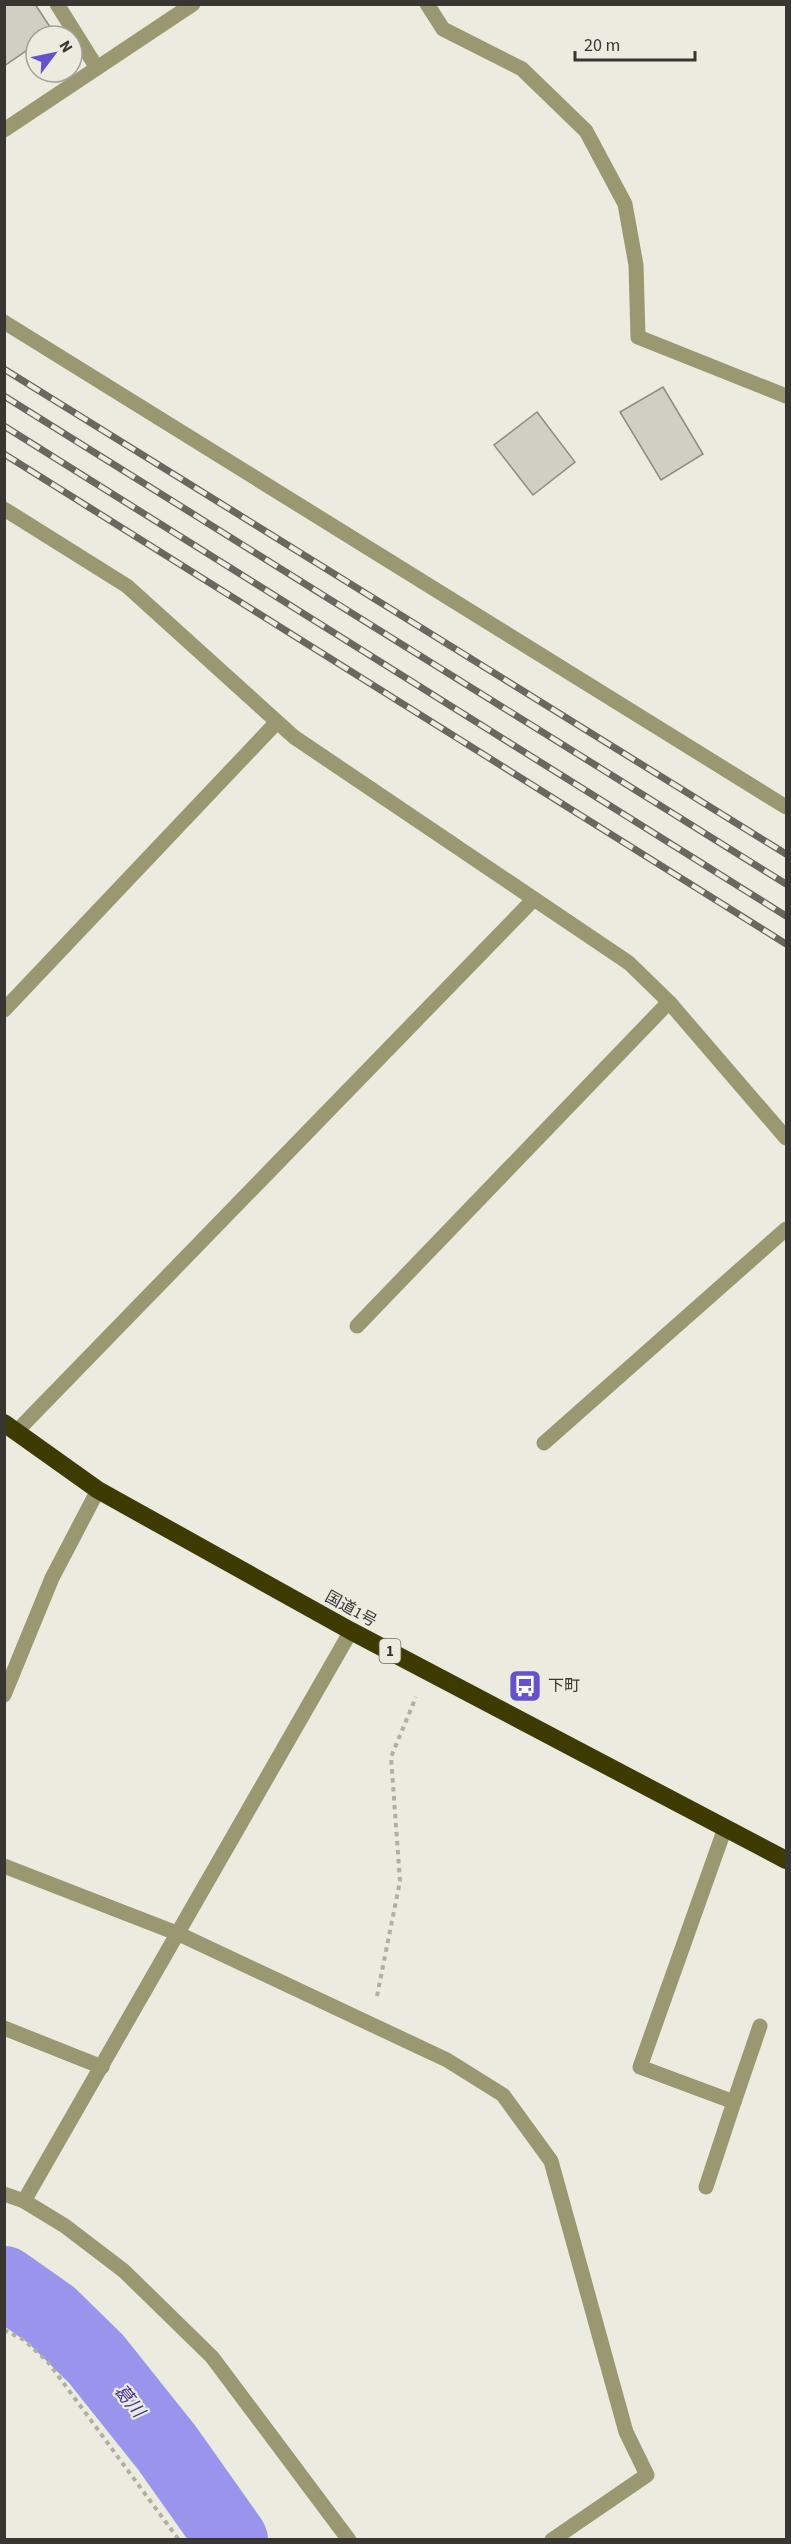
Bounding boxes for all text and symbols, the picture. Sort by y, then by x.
north arrow [24,24,84,84]
scale bar [575,24,695,62]
text: 20 m [584,33,620,58]
text: N [54,36,78,57]
street label: 国道1号 [321,1586,381,1632]
road number: 1 [380,1639,400,1663]
bus stop icon: 下町 [507,1668,543,1704]
place label: 下町 [548,1675,580,1697]
water label: 葛川 [108,2379,151,2424]

